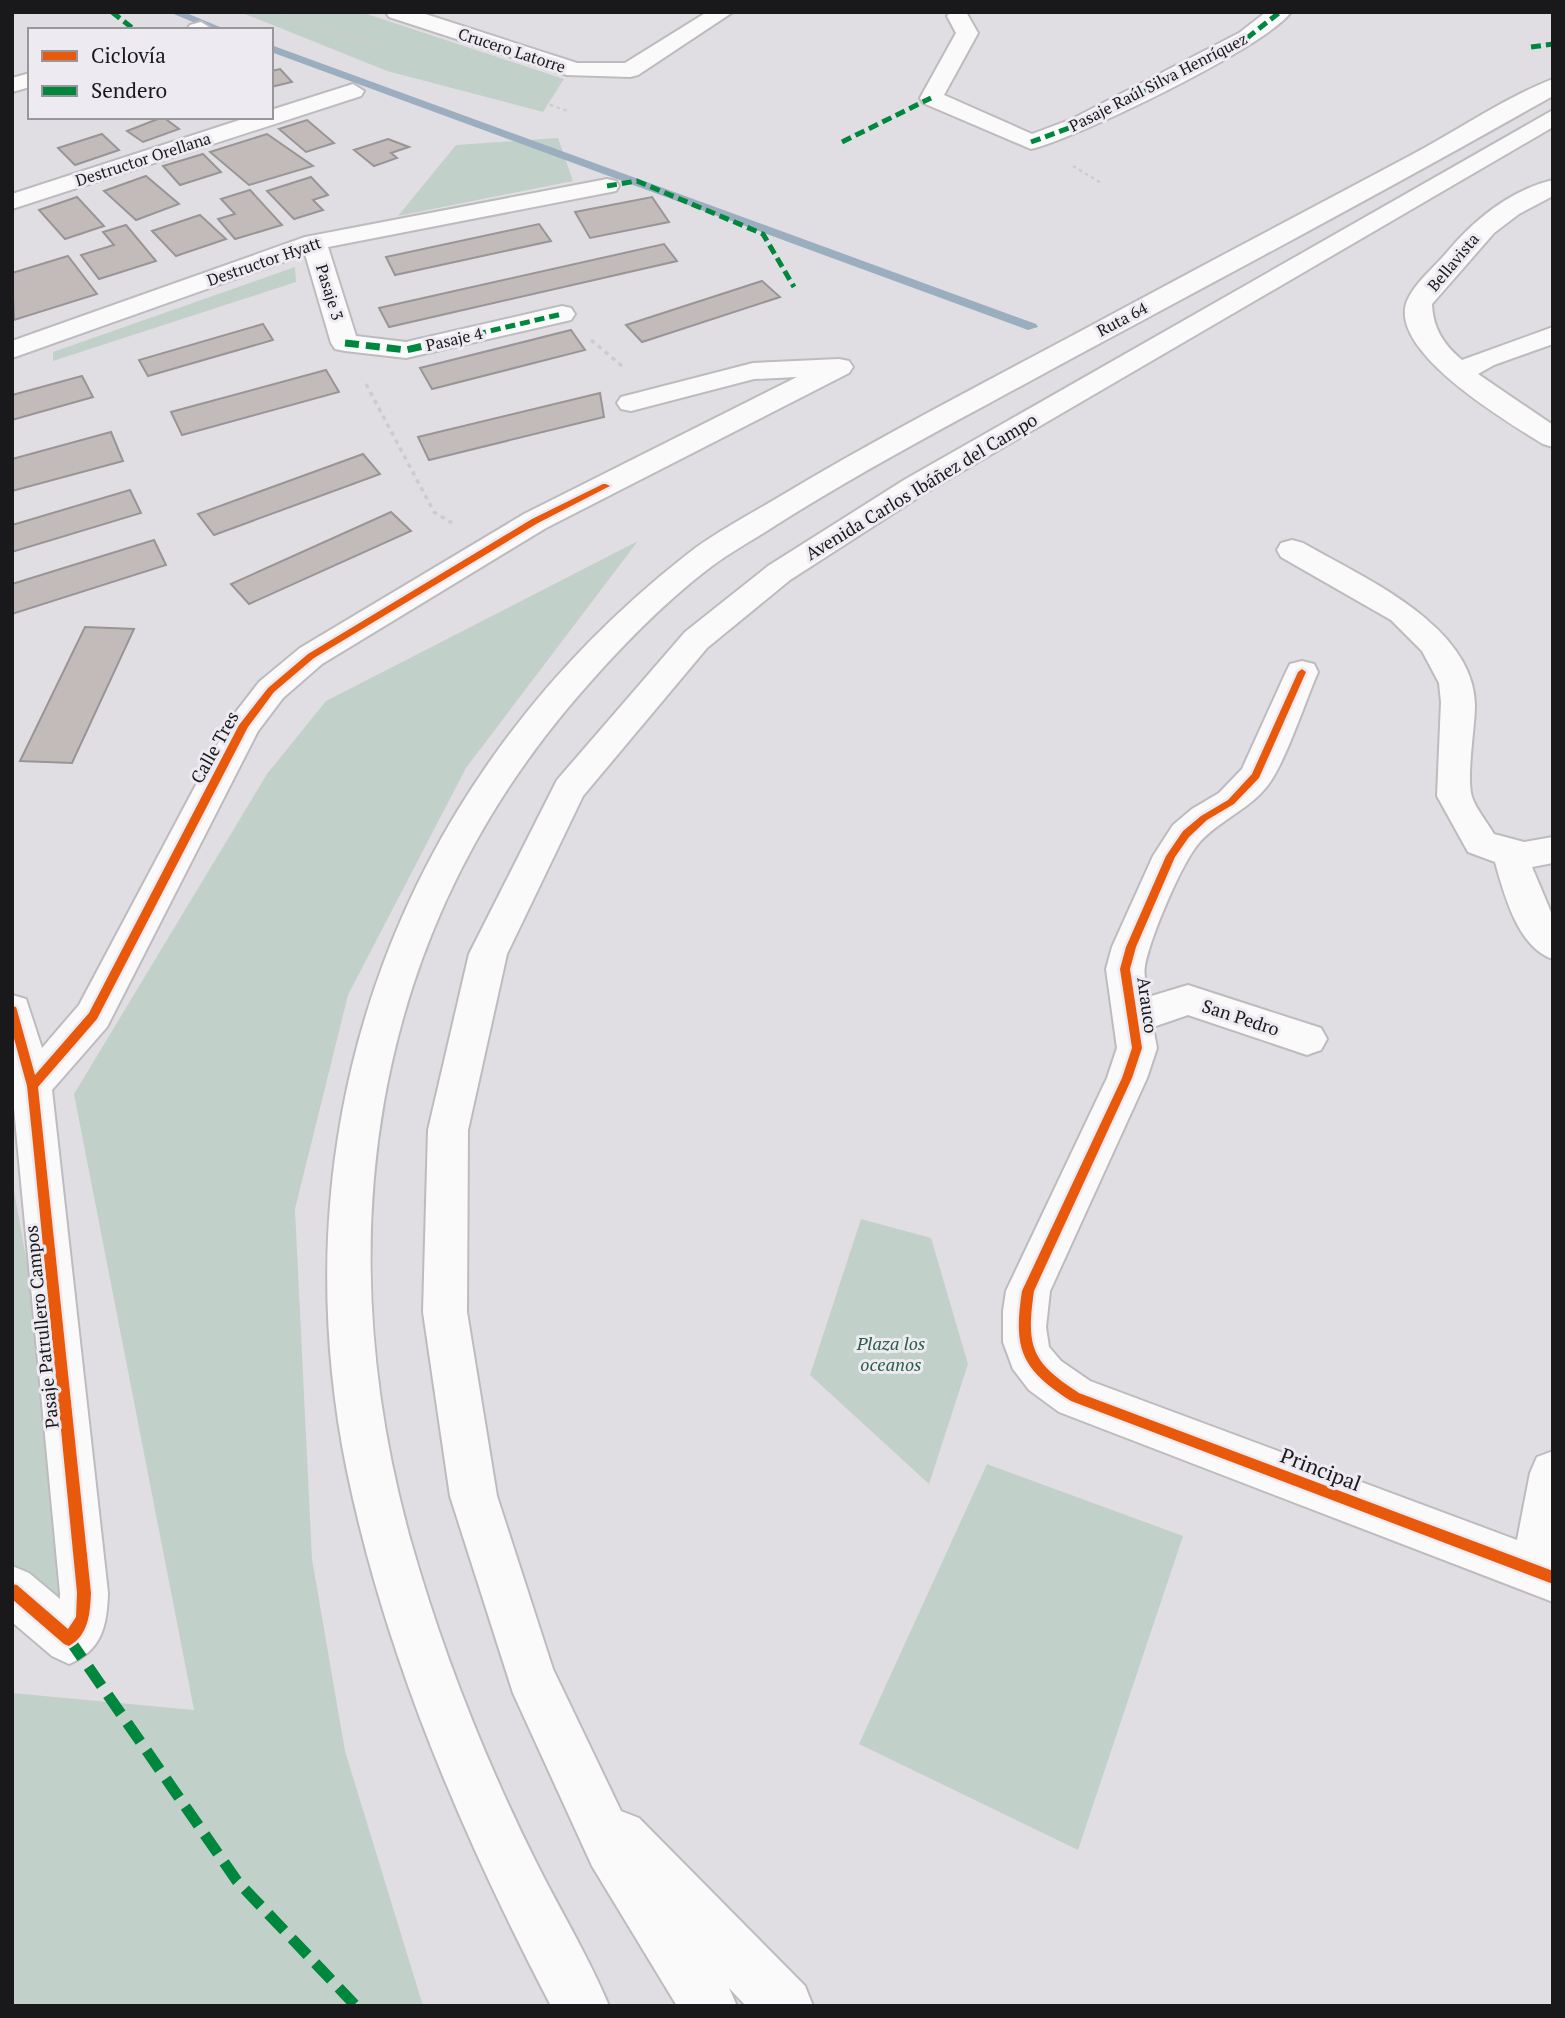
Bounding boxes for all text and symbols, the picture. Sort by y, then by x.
street label: Crucero Latorre [455,22,569,78]
street label: Pasaje Raúl Silva Henríquez [1065,27,1251,137]
legend [28,28,273,119]
text: Ciclovía [91,41,166,69]
text: Sendero [91,76,167,104]
street label: Destructor Orellana [72,127,214,191]
street label: Bellavista [1422,228,1484,296]
street label: Destructor Hyatt [204,231,324,291]
street label: Pasaje 3 [311,261,349,323]
street label: Ruta 64 [1093,296,1152,341]
street label: Pasaje 4 [423,322,485,356]
street label: Avenida Carlos Ibáñez del Campo [801,407,1042,565]
street label: Calle Tres [184,706,244,788]
street label: Arauco [1132,975,1164,1035]
street label: San Pedro [1199,993,1283,1041]
street label: Pasaje Patrullero Campos [18,1224,64,1430]
park label: Plaza los oceanos [856,1331,925,1376]
street label: Principal [1277,1441,1365,1497]

